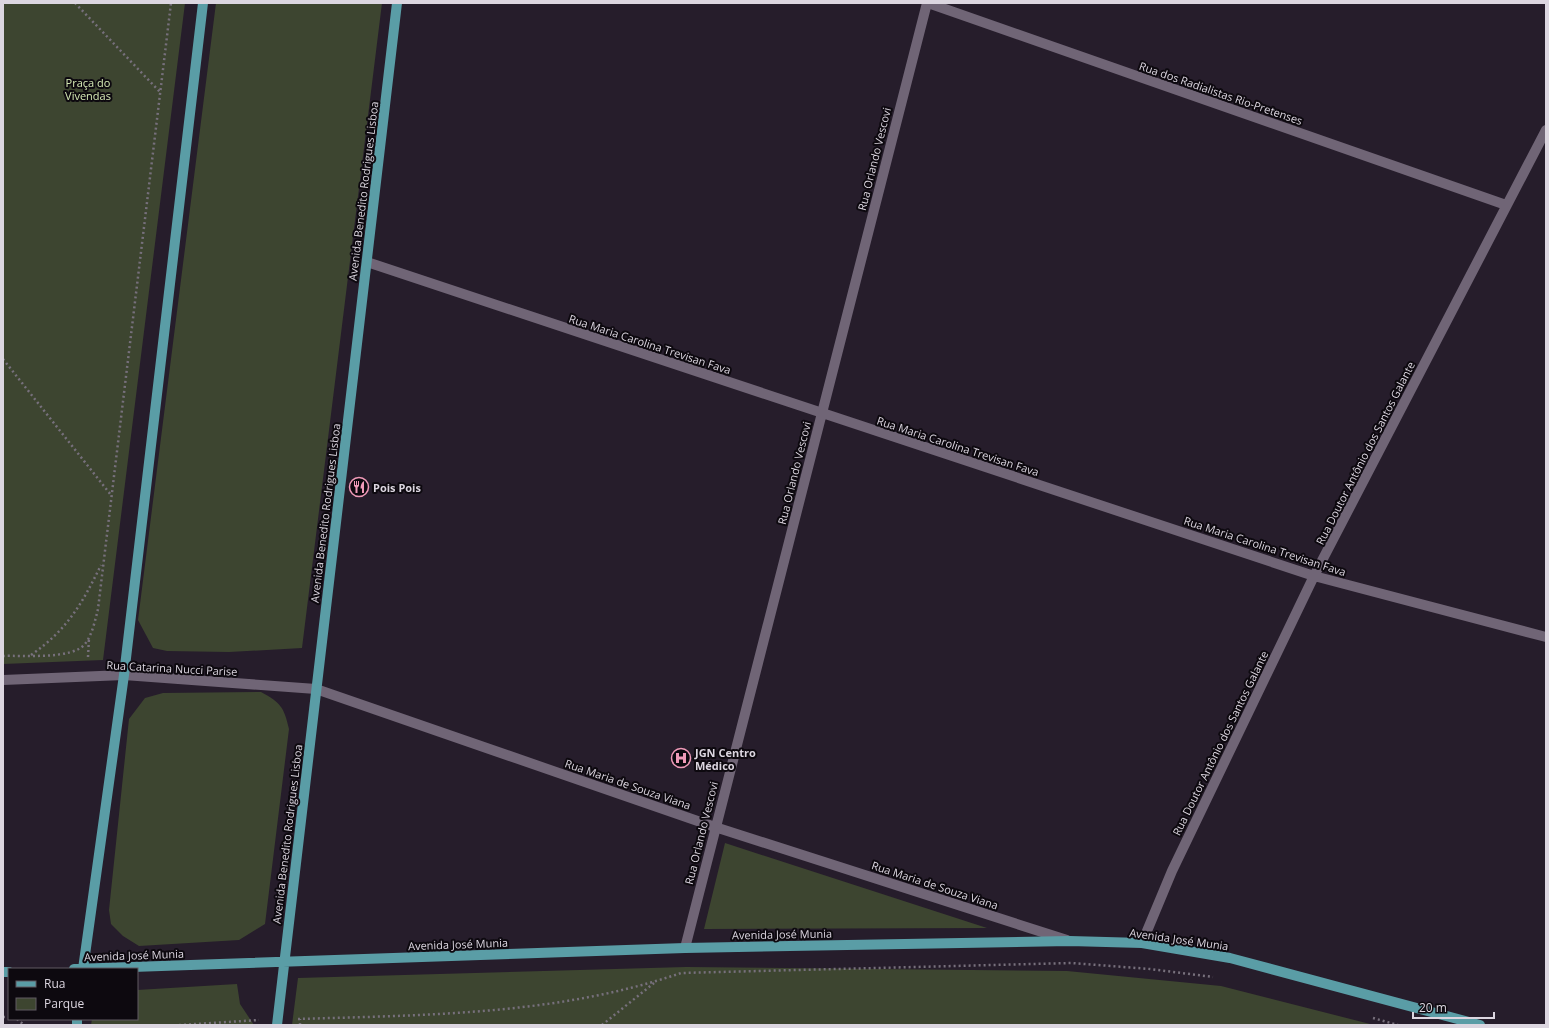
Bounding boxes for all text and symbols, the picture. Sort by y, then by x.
street label: Rua dos Radialistas Rio-Pretenses [1137,58,1305,128]
park label: Praça do Vivendas [65,75,111,103]
street label: Avenida Benedito Rodrigues Lisboa [345,100,381,282]
street label: Rua Orlando Vescovi [854,106,894,212]
street label: Rua Maria Carolina Trevisan Fava [567,311,733,377]
street label: Rua Doutor Antônio dos Santos Galante [1312,359,1418,547]
street label: Rua Maria Carolina Trevisan Fava [875,413,1041,479]
street label: Rua Orlando Vescovi [774,420,814,526]
street label: Avenida Benedito Rodrigues Lisboa [307,422,343,604]
restaurant icon: Pois Pois [348,476,370,498]
place label: Pois Pois [373,480,421,495]
street label: Rua Maria Carolina Trevisan Fava [1182,513,1348,579]
street label: Rua Doutor Antônio dos Santos Galante [1169,648,1271,838]
street label: Rua Catarina Nucci Parise [106,657,238,679]
street label: Avenida Benedito Rodrigues Lisboa [269,743,305,925]
place label: JGN Centro Médico [694,745,756,773]
hospital icon: JGN Centro Médico [670,747,692,769]
street label: Rua Maria de Souza Viana [563,755,693,813]
street label: Rua Orlando Vescovi [681,780,721,886]
street label: Rua Maria de Souza Viana [870,857,1000,913]
street label: Avenida José Munia [1128,925,1230,953]
street label: Avenida José Munia [732,926,832,942]
street label: Avenida José Munia [408,935,508,953]
street label: Avenida José Munia [84,946,184,964]
legend [8,968,138,1020]
text: Rua [44,975,65,992]
scale bar [1413,994,1494,1020]
text: Parque [44,995,84,1012]
text: 20 m [1419,999,1447,1016]

